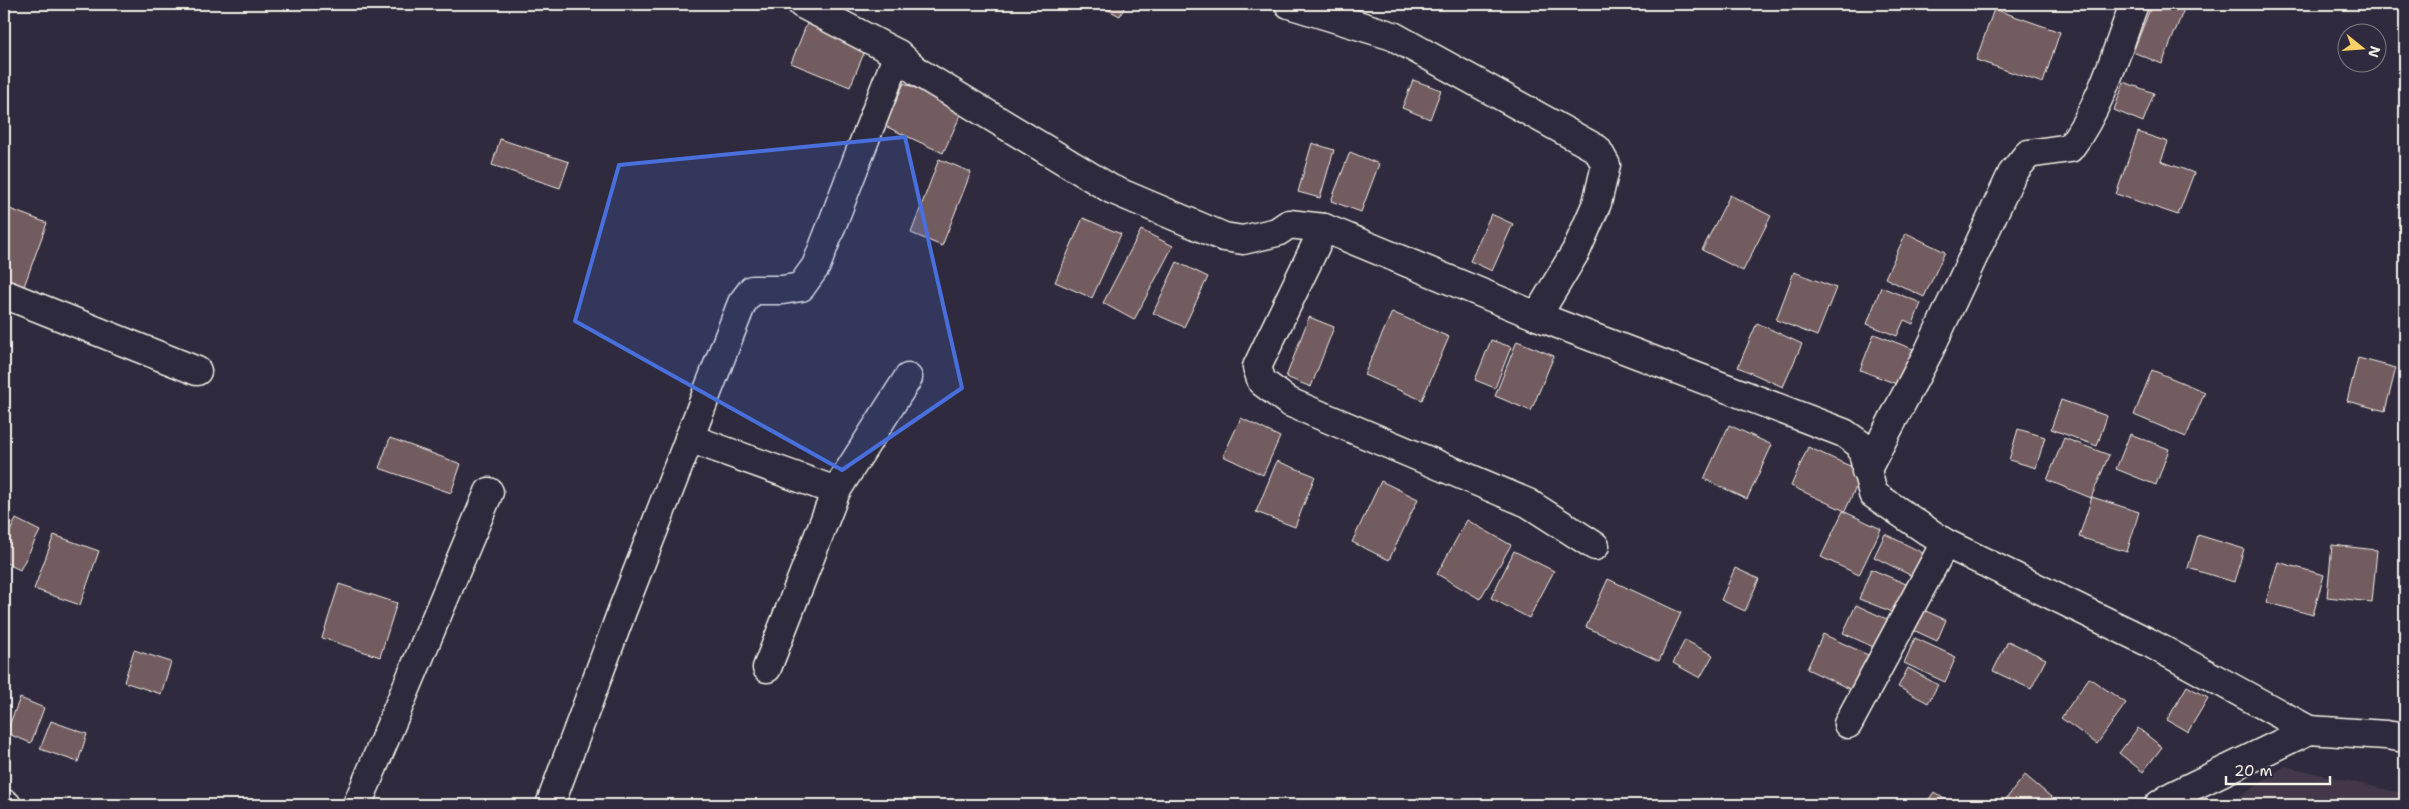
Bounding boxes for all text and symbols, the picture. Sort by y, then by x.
north arrow [2336,22,2386,72]
text: N [2364,44,2385,60]
scale bar [2226,754,2330,786]
text: 20 m [2234,761,2273,781]

